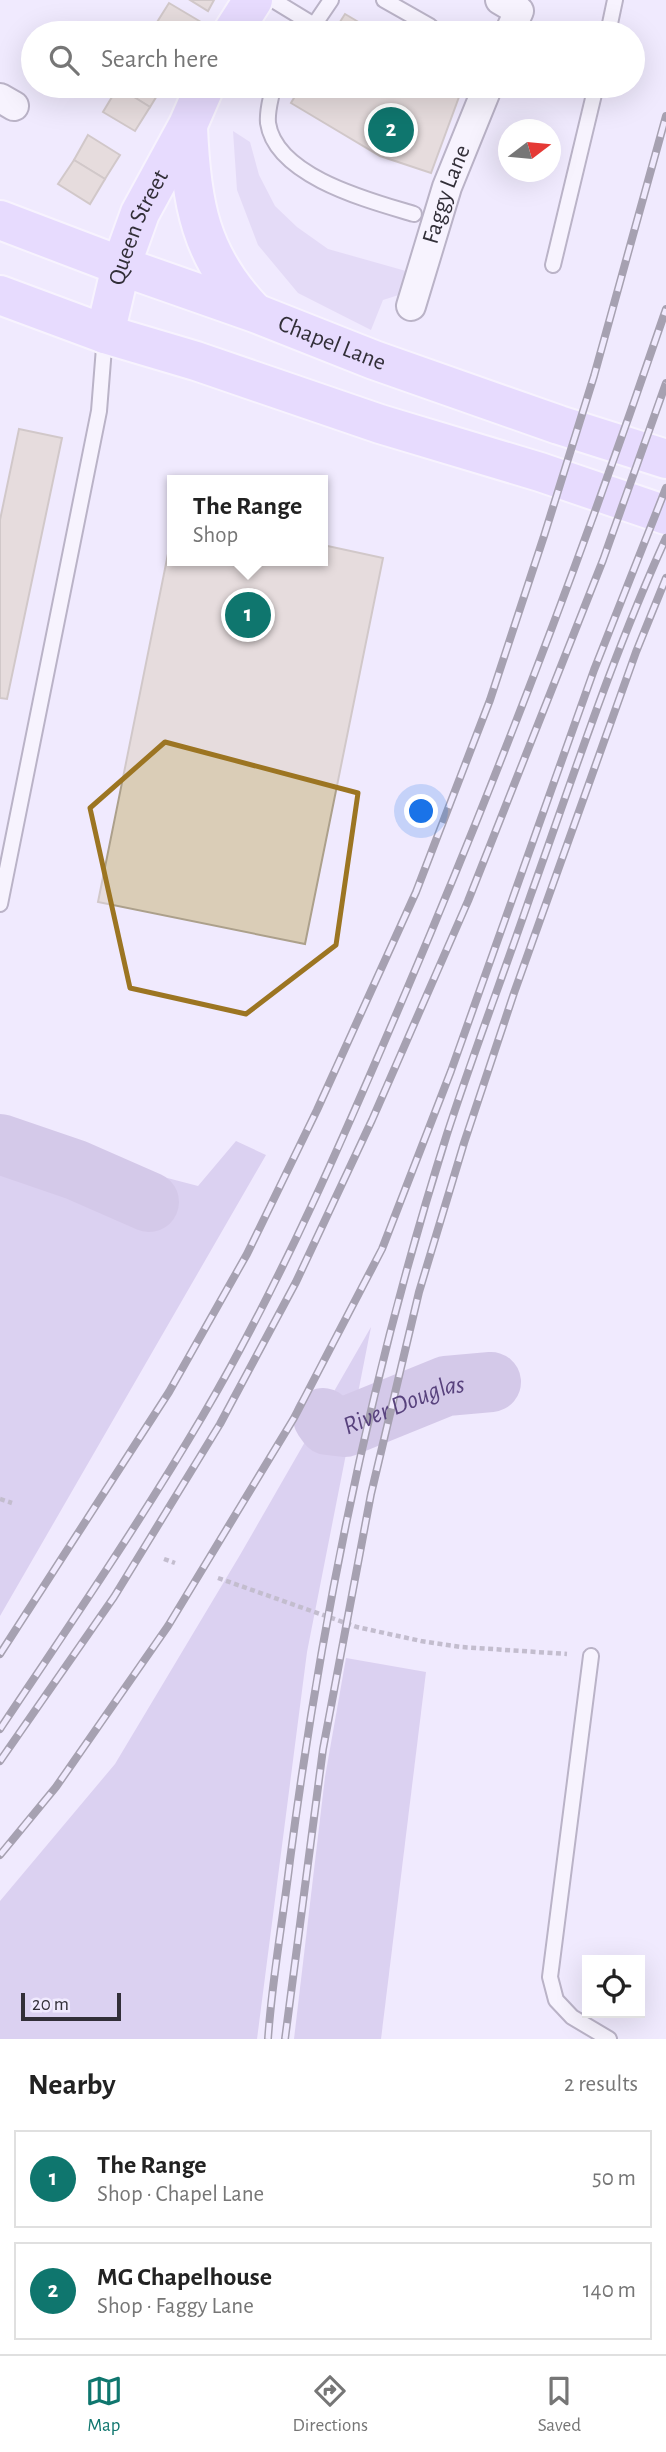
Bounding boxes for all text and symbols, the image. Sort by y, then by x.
search box [21,21,645,98]
icon: search [45,41,83,79]
text: Search here [101,46,219,72]
pin: 2 [368,104,414,156]
north arrow [498,119,561,182]
street label: Faggy Lane [419,142,475,247]
street label: Queen Street [105,166,173,287]
street label: Chapel Lane [275,311,389,375]
popup [167,475,328,566]
text: The Range [193,493,302,519]
text: Shop [193,524,238,547]
pin: 1 [225,589,271,641]
your location [404,794,438,828]
water label: River Douglas [339,1371,466,1439]
map controls [582,1955,645,2018]
button: locate [582,1955,645,2018]
scale bar [21,1990,121,2022]
text: 20 m [32,1995,69,2014]
text: Nearby [28,2070,116,2100]
text: 2 results [564,2073,638,2096]
text: The Range [97,2152,207,2178]
text: 1 [49,2167,57,2190]
text: 50 m [592,2167,636,2190]
text: Shop · Chapel Lane [97,2183,264,2206]
text: MG Chapelhouse [97,2264,272,2290]
text: 2 [48,2279,58,2302]
text: 140 m [583,2279,636,2302]
text: Shop · Faggy Lane [97,2295,254,2318]
tab: Map [85,2372,123,2437]
tab: Directions [292,2372,368,2437]
tab: Saved [538,2372,581,2437]

